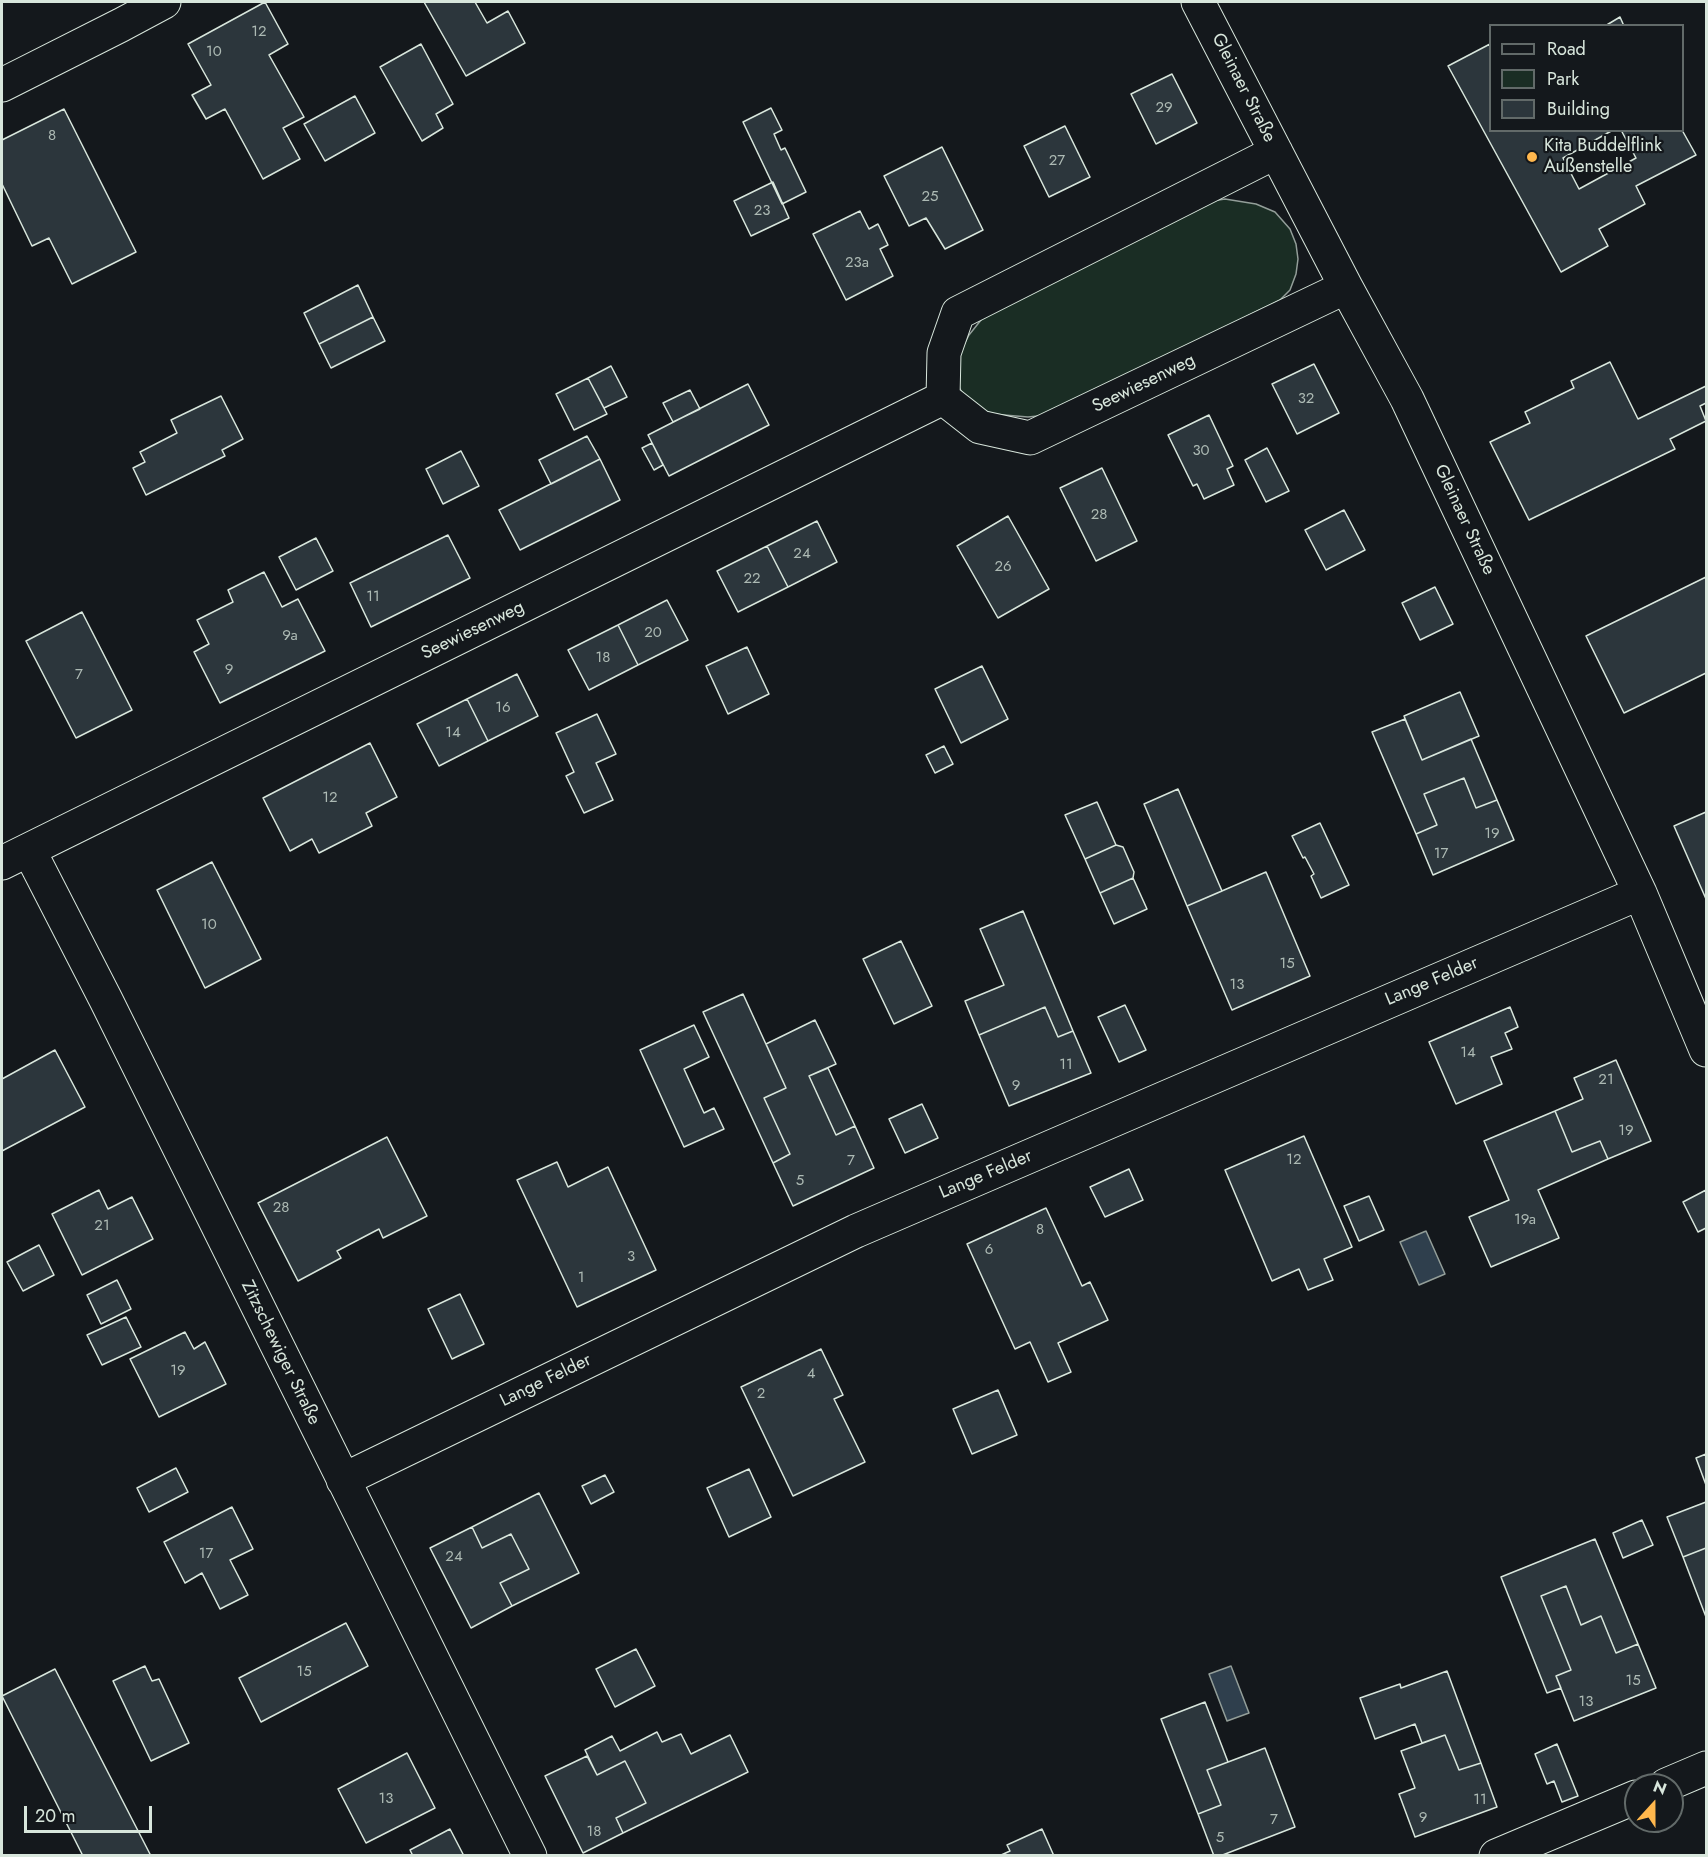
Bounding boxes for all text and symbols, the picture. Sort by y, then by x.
house number: 12 [251,23,267,41]
legend [1489,24,1684,132]
street label: Gleinaer Straße [1206,30,1280,146]
text: Road [1547,36,1586,62]
house number: 10 [206,43,222,61]
text: Park [1547,66,1579,92]
text: Building [1547,96,1610,122]
house number: 29 [1155,99,1173,117]
house number: 8 [48,127,56,145]
place label: Kita Buddelflink Außenstelle [1544,136,1662,178]
marker: Kita Buddelflink Außenstelle [1525,150,1539,164]
house number: 27 [1049,152,1065,170]
house number: 25 [922,188,938,206]
house number: 23 [754,202,770,220]
house number: 23a [845,254,869,272]
street label: Seewiesenweg [1089,350,1199,418]
house number: 32 [1298,390,1314,408]
house number: 30 [1192,442,1210,460]
street label: Gleinaer Straße [1429,461,1499,579]
house number: 28 [1091,506,1107,524]
house number: 24 [793,545,811,563]
house number: 26 [994,558,1012,576]
house number: 22 [743,570,761,588]
house number: 11 [366,588,380,606]
street label: Seewiesenweg [418,597,528,665]
house number: 20 [644,624,662,642]
house number: 9a [282,627,298,645]
house number: 18 [596,649,610,667]
house number: 9 [225,661,233,679]
house number: 7 [75,666,83,684]
house number: 16 [495,699,511,717]
house number: 14 [445,724,461,742]
house number: 12 [322,789,338,807]
house number: 19 [1484,825,1500,843]
house number: 17 [1434,845,1448,863]
house number: 10 [201,916,217,934]
street label: Lange Felder [1382,953,1482,1011]
house number: 15 [1279,955,1295,973]
house number: 13 [1230,976,1244,994]
house number: 14 [1460,1044,1476,1062]
house number: 11 [1059,1056,1073,1074]
house number: 21 [1598,1071,1614,1089]
house number: 9 [1012,1077,1020,1095]
house number: 19 [1618,1122,1634,1140]
street label: Lange Felder [936,1146,1036,1204]
house number: 12 [1286,1151,1302,1169]
house number: 7 [847,1152,855,1170]
house number: 5 [796,1172,804,1190]
house number: 28 [273,1199,289,1217]
house number: 19a [1514,1211,1536,1229]
house number: 21 [94,1217,110,1235]
house number: 8 [1036,1221,1044,1239]
house number: 6 [985,1241,993,1259]
house number: 3 [627,1248,635,1266]
house number: 1 [578,1269,584,1287]
street label: Zitzschewiger Straße [236,1277,324,1429]
street label: Lange Felder [497,1350,595,1412]
house number: 19 [170,1362,186,1380]
house number: 4 [807,1365,815,1383]
house number: 2 [757,1385,765,1403]
house number: 17 [199,1545,213,1563]
house number: 24 [445,1548,463,1566]
house number: 15 [296,1663,312,1681]
house number: 15 [1625,1672,1641,1690]
house number: 13 [1579,1693,1593,1711]
north arrow [1624,1773,1684,1833]
text: N [1650,1775,1670,1801]
house number: 13 [379,1790,393,1808]
house number: 11 [1473,1791,1487,1809]
scale bar [27,1794,154,1832]
text: 20 m [35,1803,75,1829]
house number: 9 [1419,1809,1427,1827]
house number: 7 [1270,1811,1278,1829]
house number: 18 [587,1823,601,1841]
house number: 5 [1216,1829,1224,1847]

